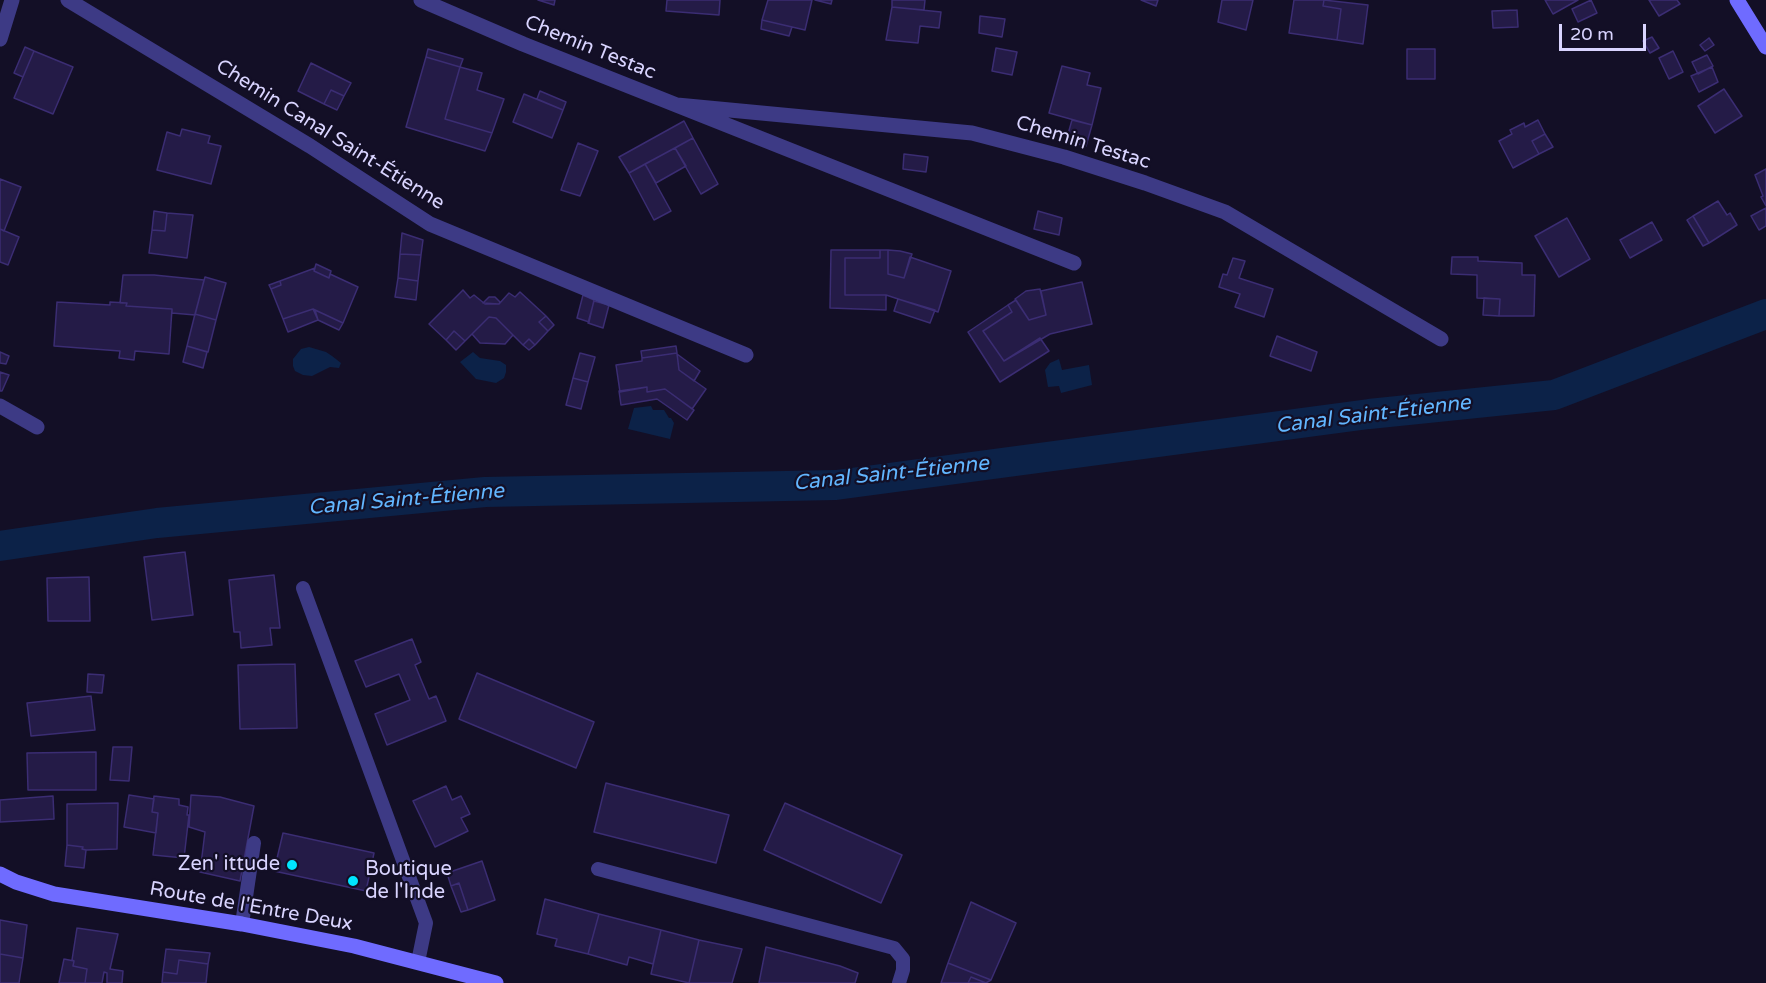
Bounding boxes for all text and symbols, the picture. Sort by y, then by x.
street label: Chemin Testac [521,11,659,85]
scale bar [1562,12,1649,50]
text: 20 m [1570,23,1614,45]
street label: Chemin Canal Saint-Étienne [211,55,449,215]
street label: Chemin Testac [1013,111,1153,175]
water label: Canal Saint-Étienne [1274,391,1472,439]
water label: Canal Saint-Étienne [792,451,990,497]
water label: Canal Saint-Étienne [307,479,505,521]
place label: Zen' ittude [178,853,280,877]
marker: Zen' ittude [285,858,299,872]
place label: Boutique de l'Inde [365,858,452,905]
marker: Boutique de l'Inde [346,874,360,888]
street label: Route de l'Entre Deux [148,877,354,937]

